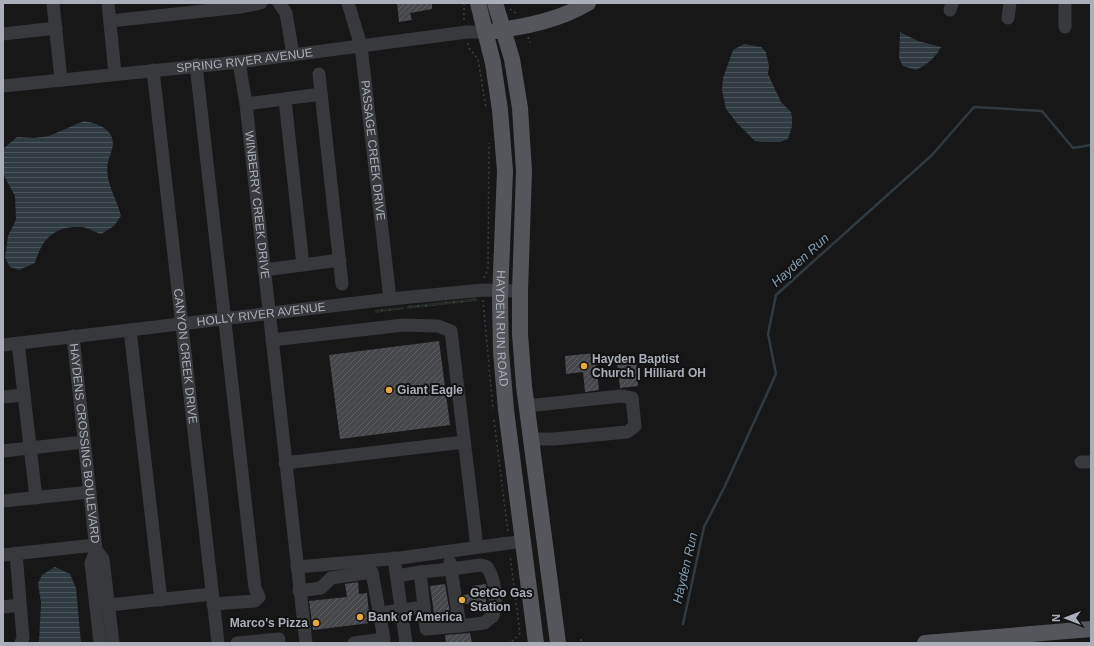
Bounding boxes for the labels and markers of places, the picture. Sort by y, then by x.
place label: Hayden Baptist Church | Hilliard OH [592,352,706,380]
marker: Hayden Baptist Church | Hilliard OH [579,361,589,371]
place label: Giant Eagle [397,383,463,397]
marker: Giant Eagle [384,385,394,395]
place label: GetGo Gas Station [470,586,533,614]
marker: GetGo Gas Station [457,595,467,605]
place label: Bank of America [368,610,463,624]
marker: Bank of America [355,612,365,622]
place label: Marco's Pizza [230,616,308,630]
marker: Marco's Pizza [311,618,321,628]

